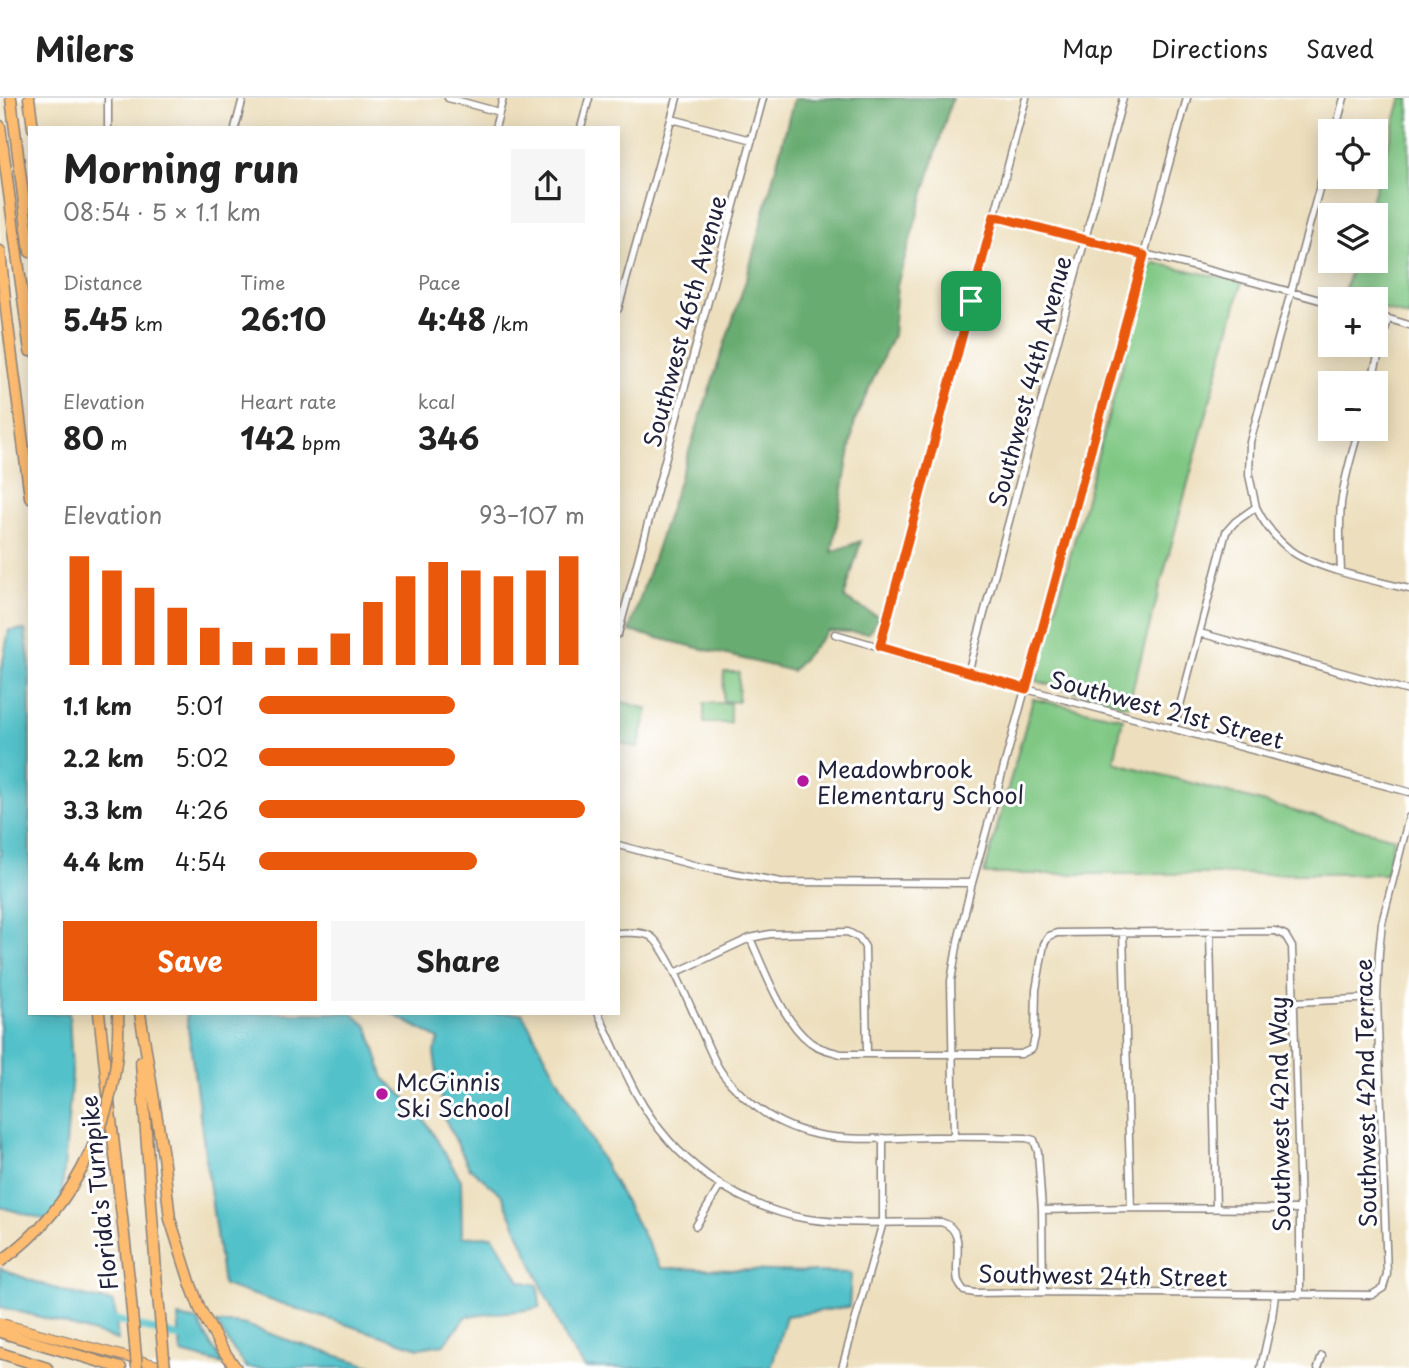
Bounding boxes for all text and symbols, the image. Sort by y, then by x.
text: Milers [35,23,134,73]
text: Map [1062,30,1113,66]
text: Directions [1151,30,1268,66]
text: Saved [1306,30,1374,66]
map controls [1318,119,1388,441]
button: locate [1318,119,1388,189]
text: Morning run [63,139,299,196]
button: share [511,149,585,223]
street label: Southwest 46th Avenue [634,191,734,451]
text: 08:54 · 5 × 1.1 km [63,194,261,229]
button: layers [1318,203,1388,273]
street label: Southwest 44th Avenue [979,252,1079,510]
text: Distance [63,268,143,296]
text: Time [240,268,285,296]
text: Pace [418,268,461,296]
pin [941,271,1001,331]
icon: arrive [952,282,990,320]
button: + [1318,287,1388,357]
text: 5.45 [63,296,128,341]
text: 26:10 [240,296,326,341]
text: 4:48 [418,296,486,341]
text: km [128,309,163,337]
text: /km [486,309,529,337]
button: − [1318,371,1388,441]
text: Elevation [63,387,145,415]
text: Heart rate [240,387,336,415]
text: kcal [418,387,456,415]
text: 80 [63,415,104,460]
text: 142 [240,415,296,460]
text: 346 [418,415,479,460]
text: m [104,428,127,456]
text: bpm [296,428,341,456]
text: Elevation [63,497,162,532]
text: 93–107 m [479,497,585,532]
street label: Southwest 21st Street [1046,661,1288,757]
text: 1.1 km [63,688,132,723]
text: 5:01 [175,688,223,723]
text: 2.2 km [63,740,144,775]
text: 5:02 [175,740,229,775]
place label: Meadowbrook Elementary School [817,751,1024,812]
marker: Meadowbrook Elementary School [795,773,811,789]
text: 3.3 km [63,792,143,827]
text: 4:26 [175,792,228,827]
text: 4.4 km [63,844,144,879]
text: 4:54 [175,844,227,879]
button: Save [63,921,317,1001]
button: Share [331,921,585,1001]
street label: Southwest 42nd Terrace [1345,958,1385,1228]
street label: Southwest 42nd Way [1259,996,1299,1232]
place label: McGinnis Ski School [396,1064,510,1125]
marker: McGinnis Ski School [374,1086,390,1102]
street label: Florida's Turnpike [70,1094,126,1292]
street label: Southwest 24th Street [978,1255,1228,1295]

